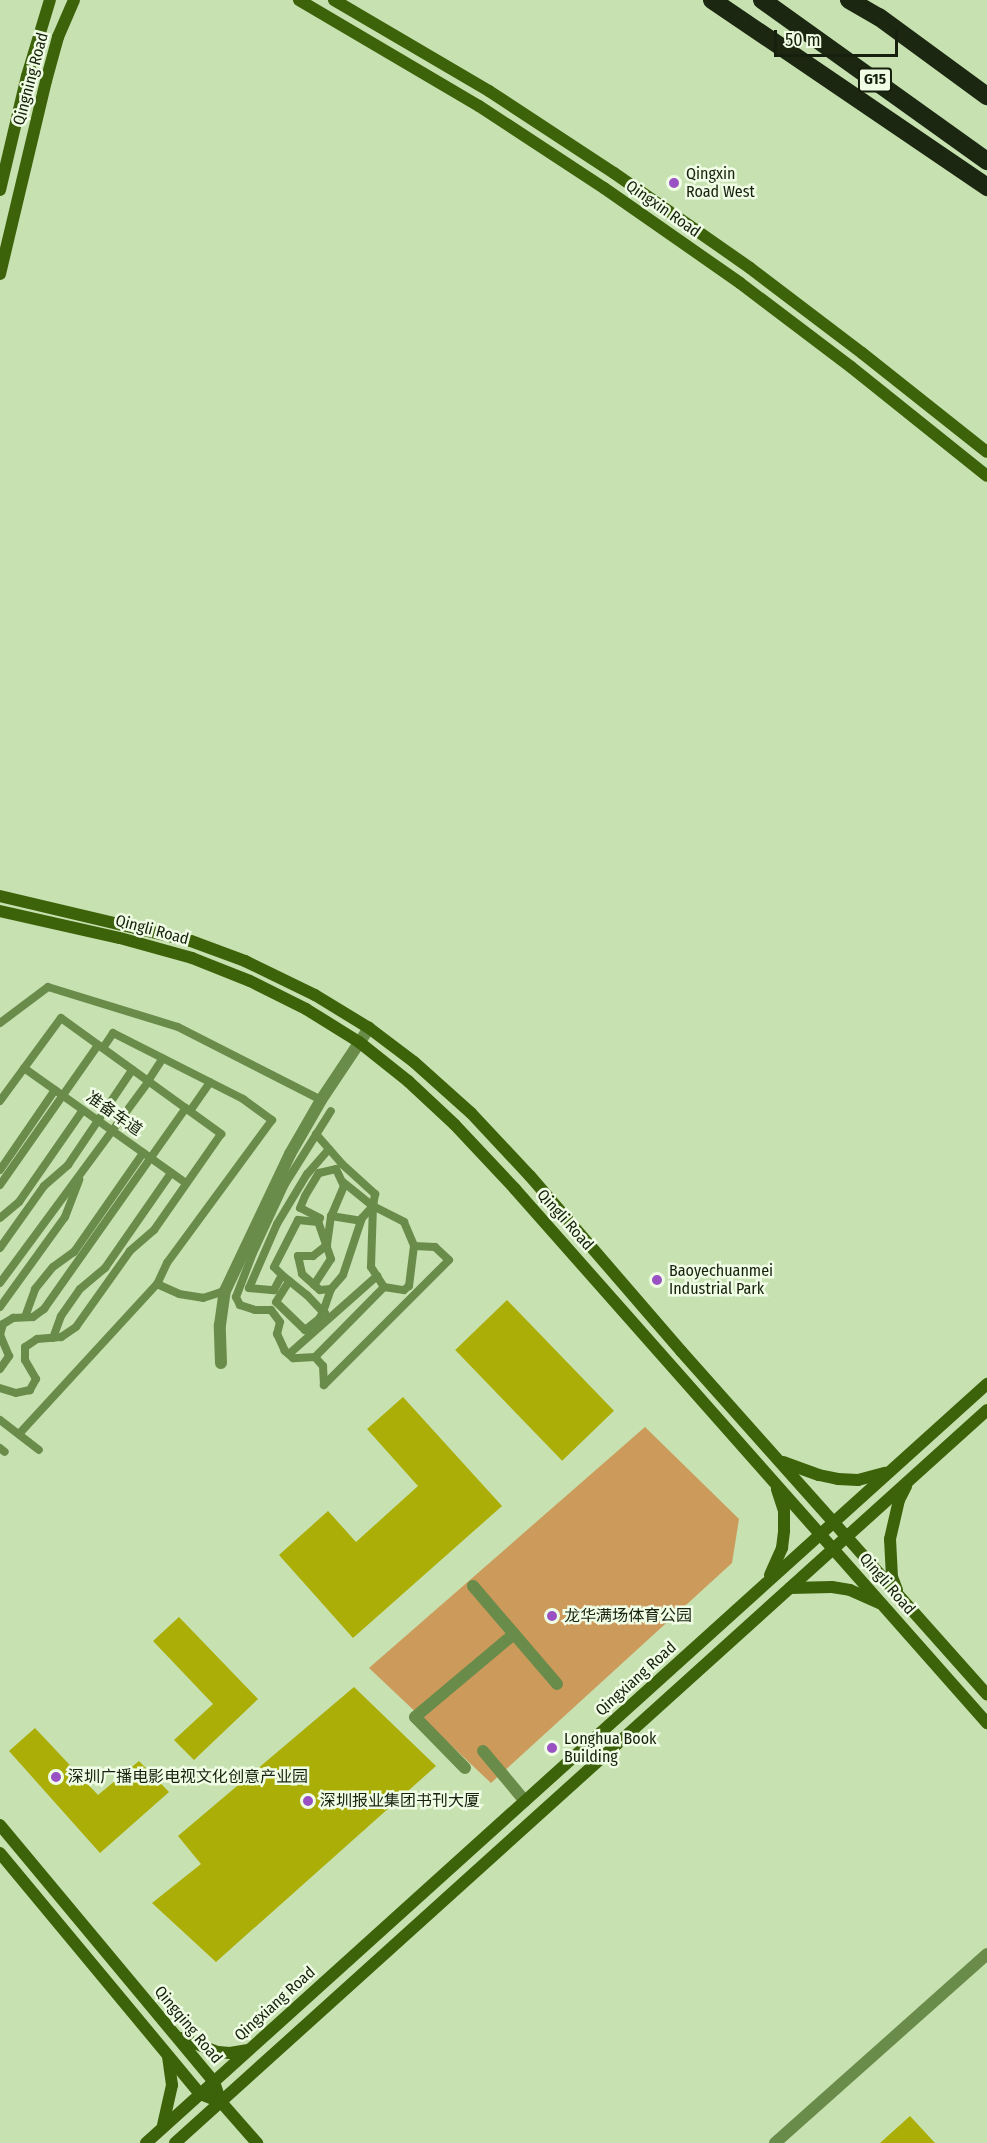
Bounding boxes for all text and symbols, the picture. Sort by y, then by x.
scale bar [777,18,902,56]
text: 50 m [785,29,821,51]
street label: Qingning Road [9,30,53,128]
road number: G15 [857,68,893,92]
place label: Qingxin Road West [686,164,755,202]
street label: Qingxin Road [622,176,704,242]
marker: Qingxin Road West [667,176,681,190]
street label: Qingli Road [113,911,191,949]
street label: 准备车道 [82,1088,146,1140]
street label: Qingli Road [533,1186,597,1254]
place label: Baoyechuanmei Industrial Park [669,1261,773,1299]
marker: Baoyechuanmei Industrial Park [650,1273,664,1287]
street label: Qingli Road [855,1549,919,1619]
place label: 龙华满场体育公园 [564,1606,692,1626]
marker: 龙华满场体育公园 [545,1609,559,1623]
street label: Qingxiang Road [592,1638,680,1720]
place label: Longhua Book Building [564,1729,657,1767]
marker: Longhua Book Building [545,1741,559,1755]
place label: 深圳广播电影电视文化创意产业园 [68,1767,308,1787]
marker: 深圳广播电影电视文化创意产业园 [49,1770,63,1784]
place label: 深圳报业集团书刊大厦 [320,1791,480,1811]
marker: 深圳报业集团书刊大厦 [301,1794,315,1808]
street label: Qingxiang Road [231,1963,319,2045]
street label: Qingqing Road [150,1982,226,2068]

